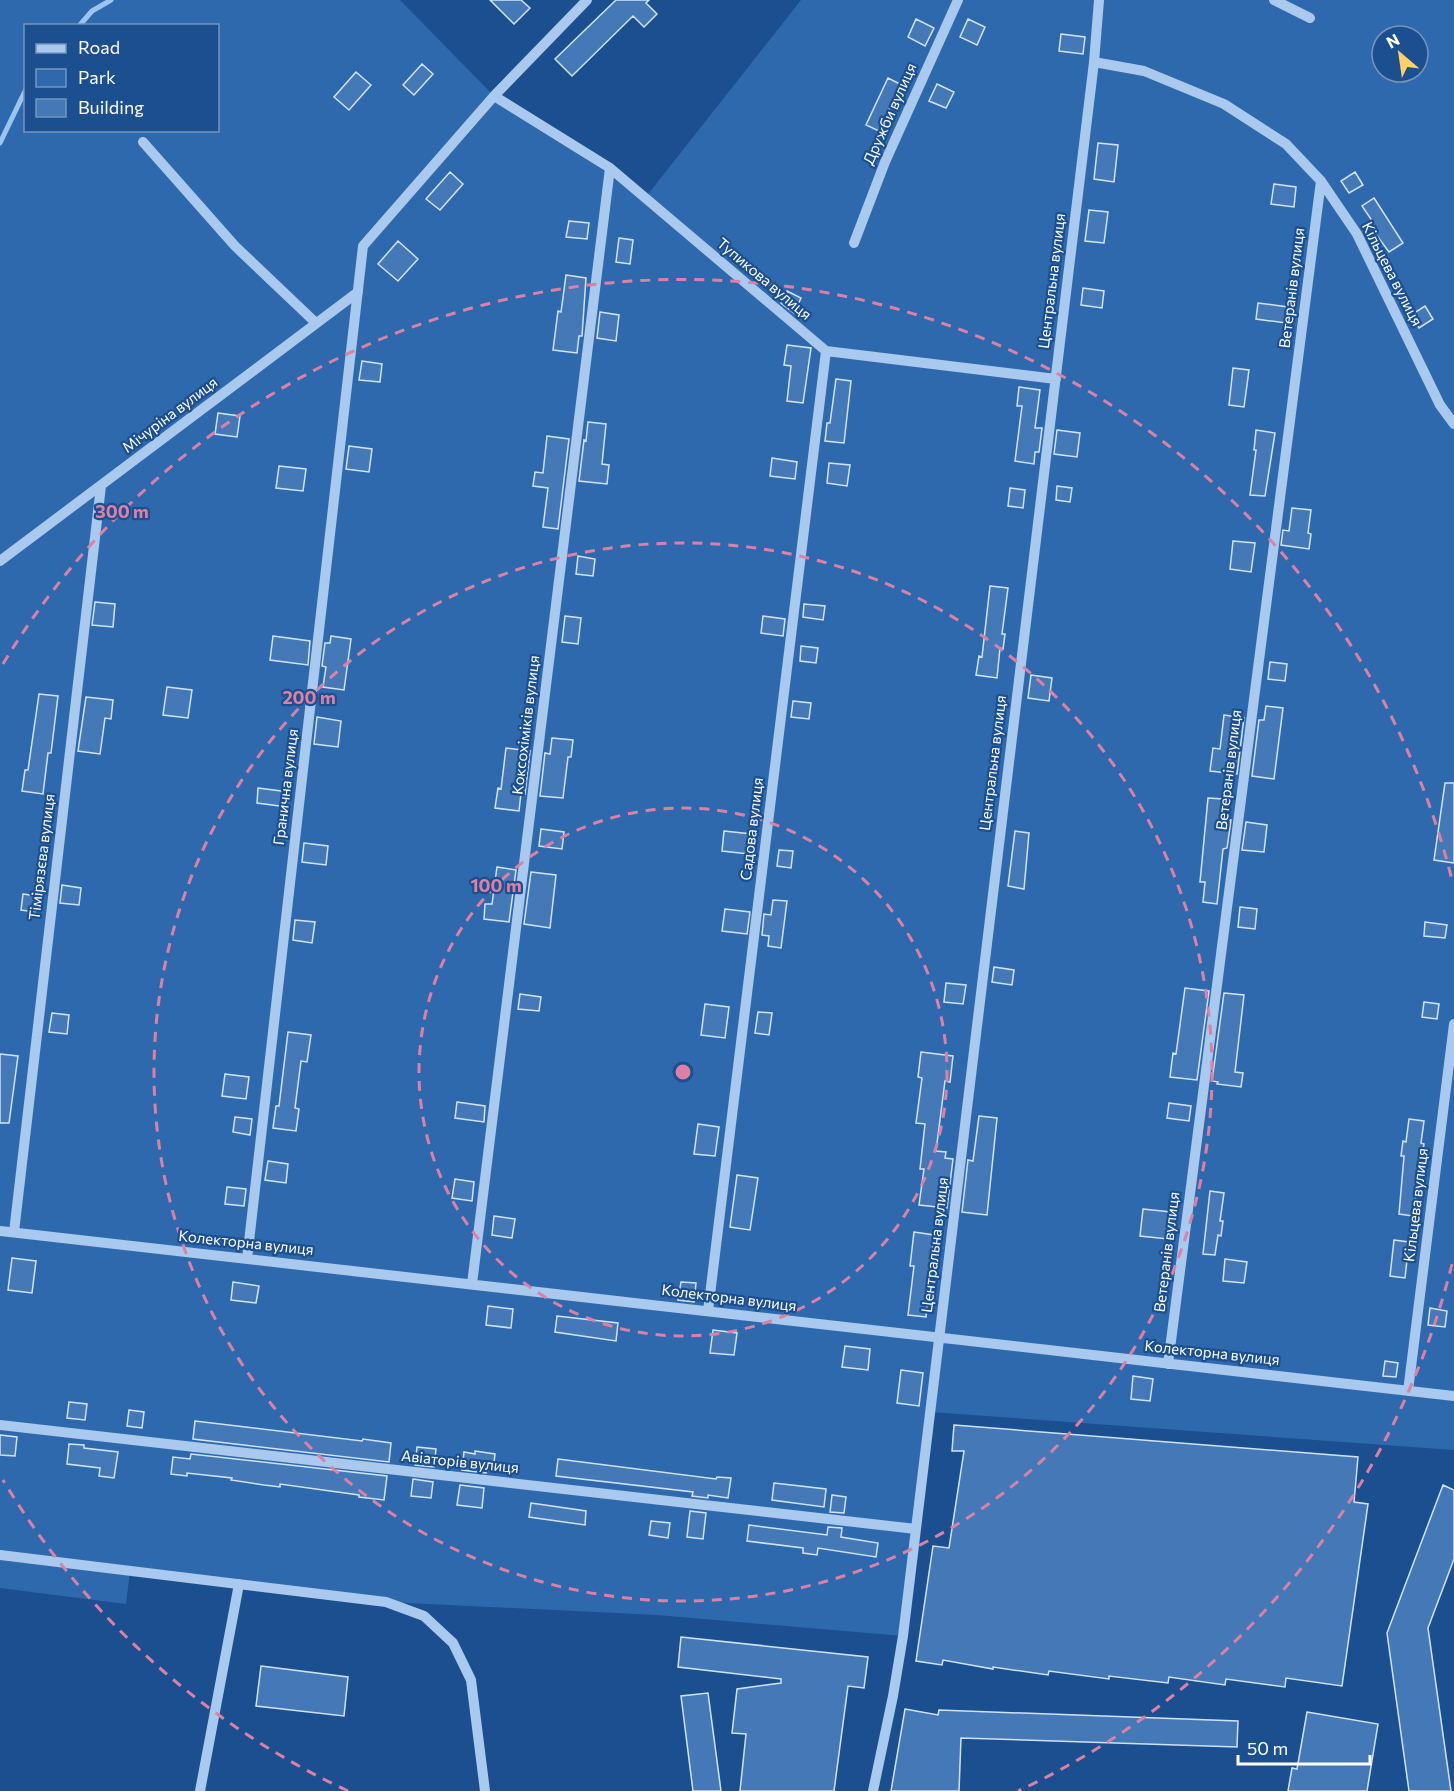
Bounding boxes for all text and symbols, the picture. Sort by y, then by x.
legend [24,24,219,132]
north arrow [1370,24,1430,84]
text: N [1383,29,1402,52]
text: Road [78,36,120,58]
street label: Дружби вулиця [859,60,920,167]
text: Park [78,66,116,88]
text: Building [78,96,144,118]
street label: Центральна вулиця [1034,212,1068,350]
street label: Кільцева вулиця [1359,218,1427,329]
street label: Ветеранів вулиця [1275,227,1307,349]
street label: Тупикова вулиця [714,233,816,323]
street label: Мічуріна вулиця [118,372,221,456]
text: 300 m [95,500,149,522]
street label: Коксохіміків вулиця [508,654,542,796]
text: 200 m [282,686,336,708]
street label: Центральна вулиця [975,694,1009,832]
street label: Ветеранів вулиця [1212,709,1244,831]
street label: Гранична вулиця [269,728,301,846]
street label: Садова вулиця [736,776,766,881]
street label: Тімірязєва вулиця [24,793,58,921]
text: 100 m [470,874,522,896]
centre of rings [673,1062,693,1082]
street label: Кільцева вулиця [1399,1147,1431,1263]
street label: Центральна вулиця [917,1176,951,1314]
street label: Ветеранів вулиця [1150,1191,1182,1313]
street label: Колекторна вулиця [178,1226,315,1258]
street label: Колекторна вулиця [661,1280,798,1314]
street label: Колекторна вулиця [1144,1336,1281,1368]
street label: Авіаторів вулиця [400,1446,520,1476]
scale bar [1238,1728,1370,1766]
text: 50 m [1247,1737,1288,1759]

